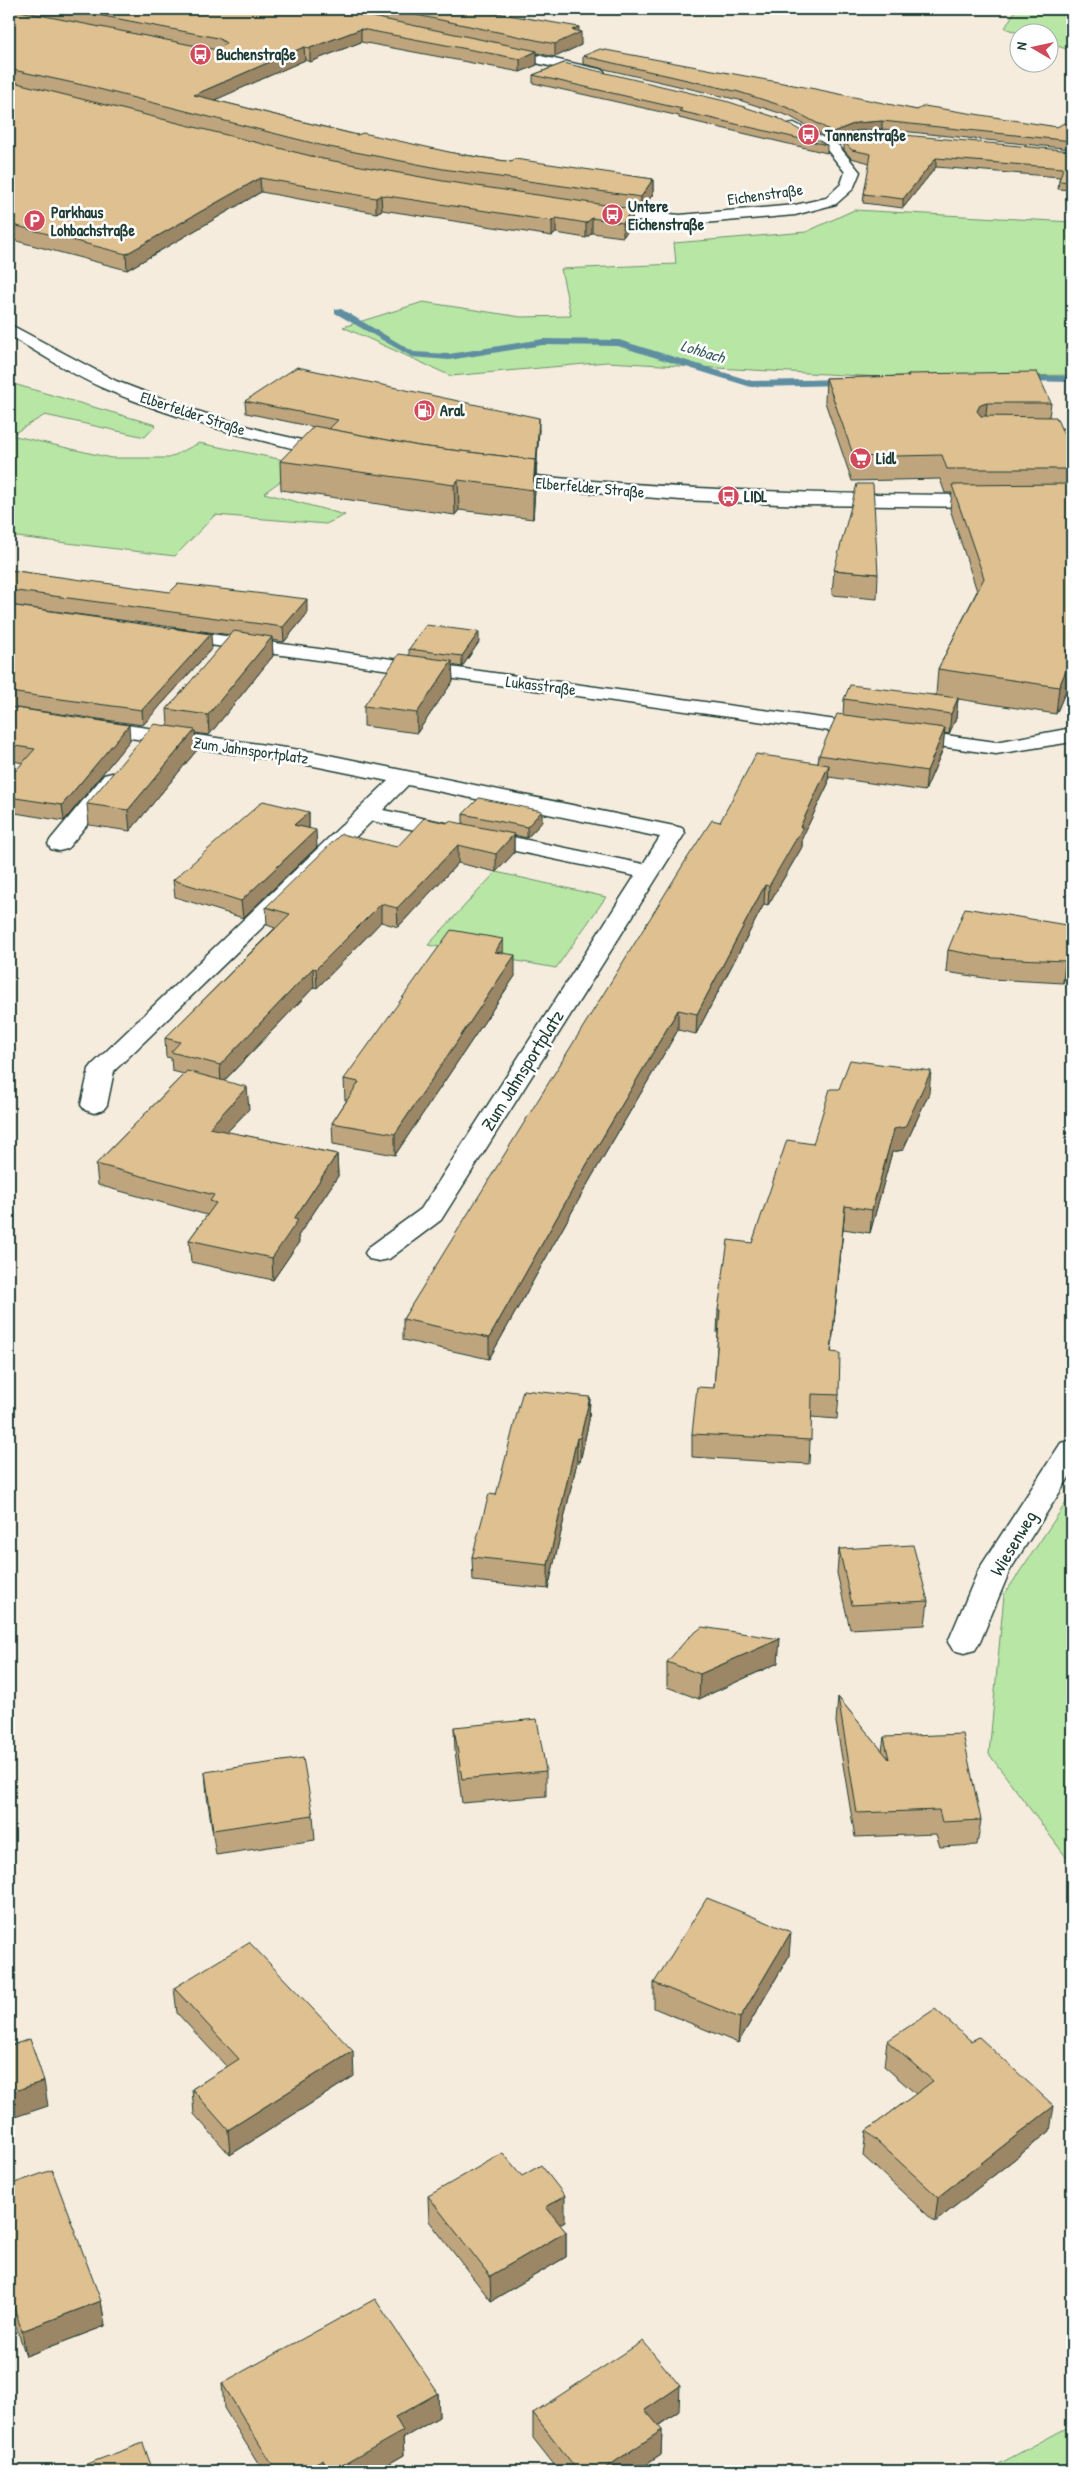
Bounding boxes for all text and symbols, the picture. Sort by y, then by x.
north arrow [1008,22,1058,72]
text: N [1011,40,1031,51]
bus stop icon: Buchenstraße [188,42,212,66]
place label: Buchenstraße [216,43,297,66]
bus stop icon: Tannenstraße [797,123,821,147]
place label: Tannenstraße [824,124,906,147]
street label: Eichenstraße [726,178,805,210]
place label: Untere Eichenstraße [628,195,705,236]
place label: Parkhaus Lohbachstraße [51,201,135,242]
bus stop icon: Untere Eichenstraße [600,203,624,227]
parking icon: Parkhaus Lohbachstraße [23,209,47,233]
water label: Lohbach [678,334,729,368]
street label: Elberfelder Straße [138,386,249,441]
fuel station icon: Aral [412,398,436,422]
place label: Aral [440,399,465,421]
supermarket icon: Lidl [848,446,872,470]
place label: Lidl [876,447,897,469]
street label: Elberfelder Straße [535,471,646,503]
bus stop icon: LIDL [716,484,740,508]
place label: LIDL [744,485,767,507]
street label: Lukasstraße [505,670,578,700]
street label: Zum Jahnsportplatz [192,731,310,769]
street label: Zum Jahnsportplatz [474,1005,570,1135]
street label: Wiesenweg [983,1506,1043,1580]

